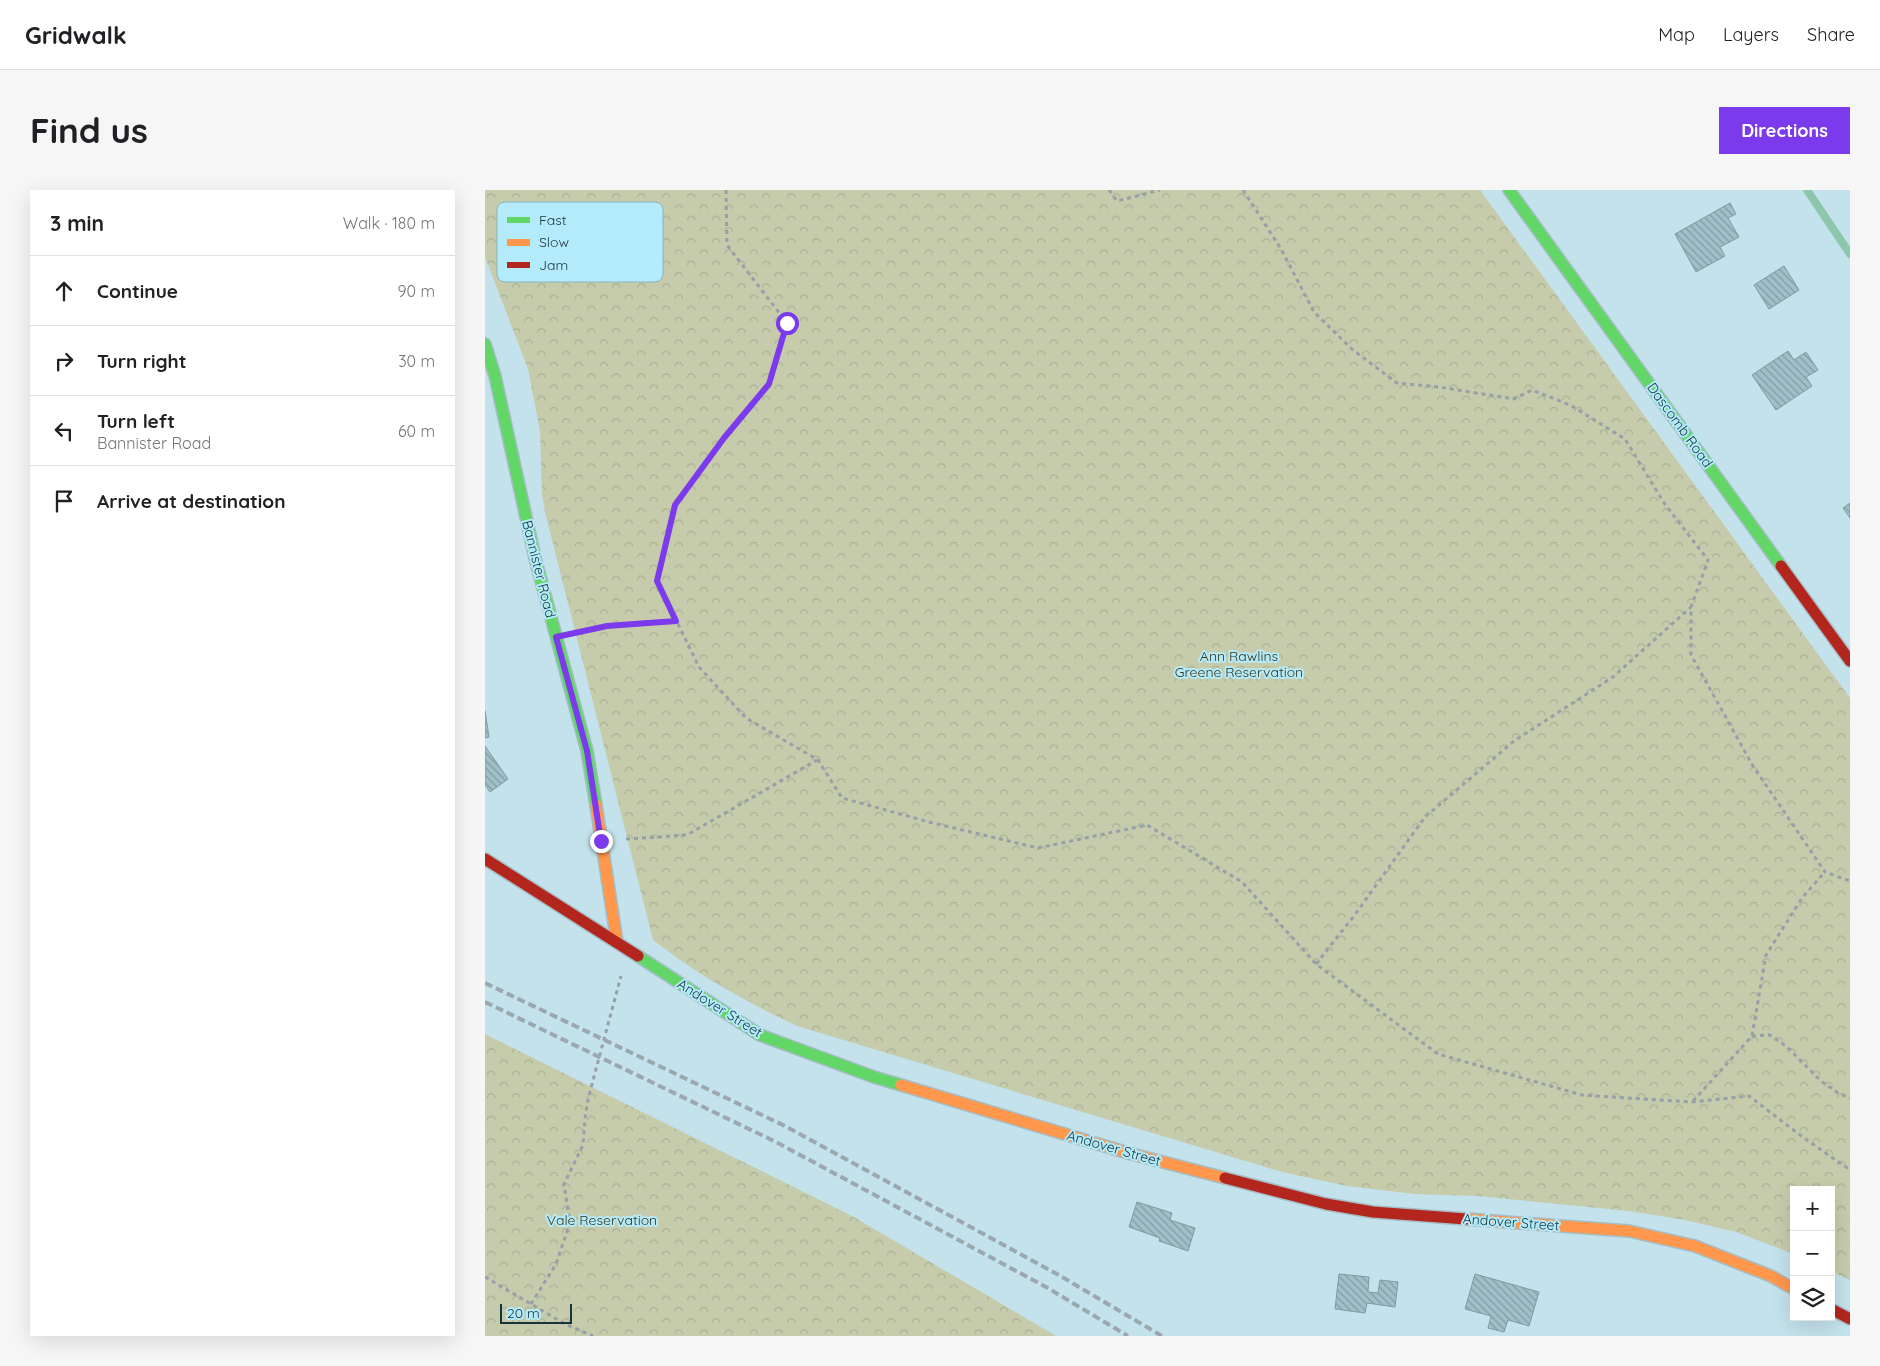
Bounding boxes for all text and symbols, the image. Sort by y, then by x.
text: Gridwalk [25,20,127,50]
text: Map [1658,23,1695,46]
text: Layers [1723,23,1779,46]
text: Share [1807,23,1855,46]
button: Directions [1719,107,1850,154]
text: Find us [30,108,148,152]
legend [497,202,663,282]
text: 3 min [50,210,104,236]
text: Fast [539,211,567,229]
text: Walk · 180 m [343,213,435,233]
text: Slow [539,233,569,251]
text: Jam [539,256,568,274]
icon: ahead [50,277,78,305]
text: Continue [97,279,178,303]
text: 90 m [398,281,435,301]
route start [776,312,799,335]
icon: right [50,347,78,375]
text: Turn right [97,349,186,373]
text: 30 m [398,351,435,371]
street label: Dascomb Road [1643,379,1717,471]
text: Turn left [97,409,175,433]
icon: left [50,417,78,445]
text: 60 m [398,421,435,441]
text: Bannister Road [97,433,211,453]
icon: arrive [50,487,78,515]
text: Arrive at destination [97,489,286,513]
street label: Bannister Road [518,518,560,620]
park label: Ann Rawlins Greene Reservation [1175,647,1303,681]
route end [590,830,613,853]
street label: Andover Street [674,975,766,1041]
street label: Andover Street [1065,1126,1163,1170]
map controls [1790,1186,1835,1321]
button: + [1790,1186,1835,1231]
street label: Andover Street [1462,1210,1560,1234]
park label: Vale Reservation [547,1211,657,1229]
button: − [1790,1231,1835,1276]
button: layers [1790,1276,1835,1321]
scale bar [500,1301,573,1324]
text: 20 m [507,1304,540,1322]

